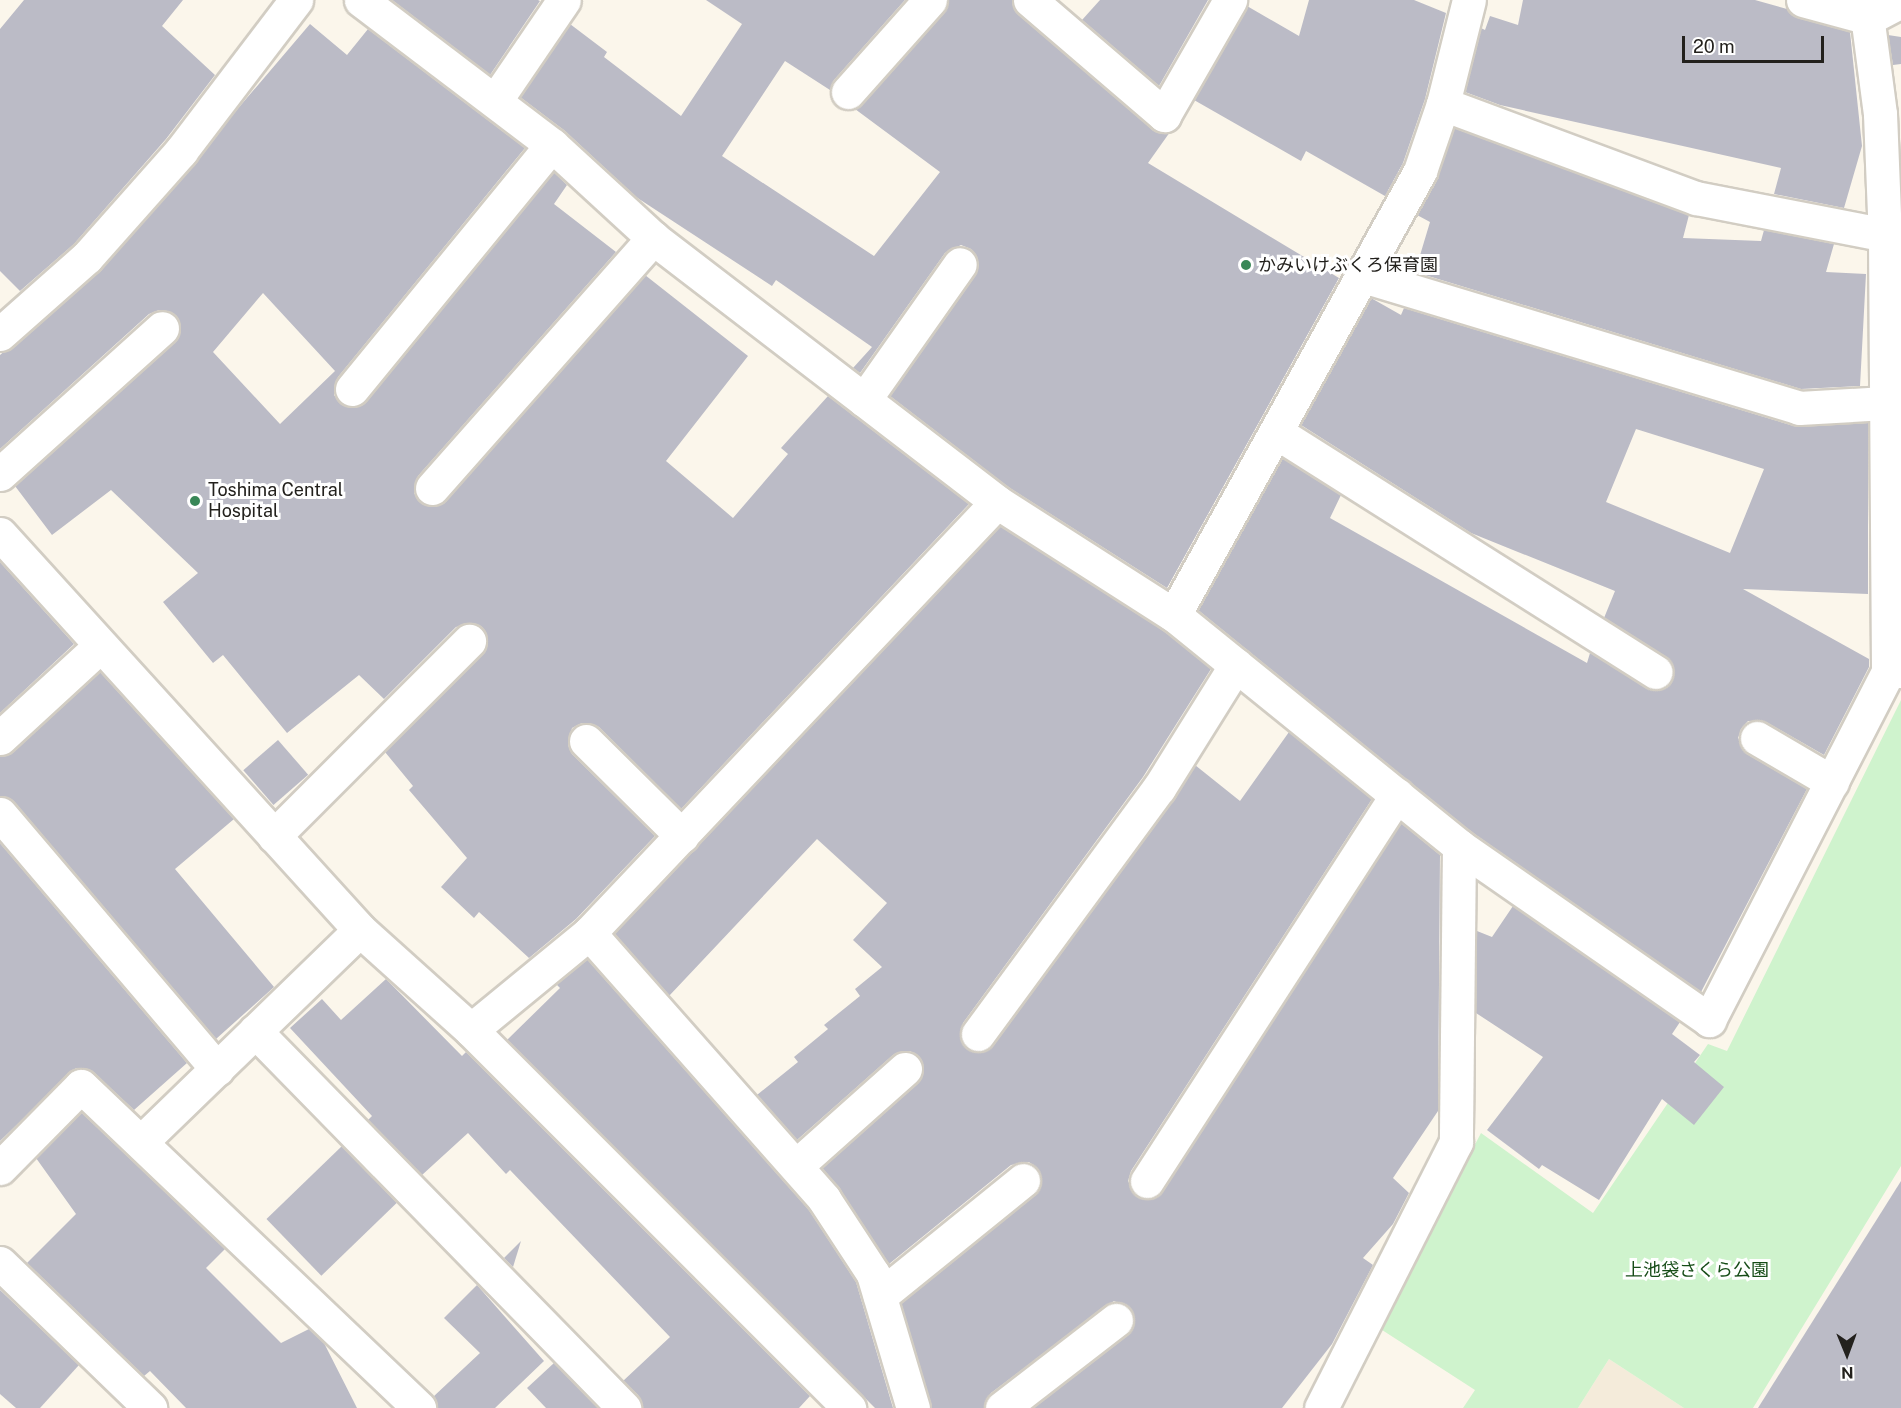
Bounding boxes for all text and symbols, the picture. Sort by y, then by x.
scale bar [1685,24,1828,62]
text: 20 m [1693,36,1735,57]
place label: かみいけぶくろ保育園 [1258,254,1438,276]
marker: かみいけぶくろ保育園 [1239,258,1253,272]
place label: Toshima Central Hospital [208,480,343,522]
marker: Toshima Central Hospital [186,492,204,510]
park label: 上池袋さくら公園 [1625,1259,1769,1281]
north arrow [1817,1324,1877,1384]
text: N [1841,1363,1854,1382]

